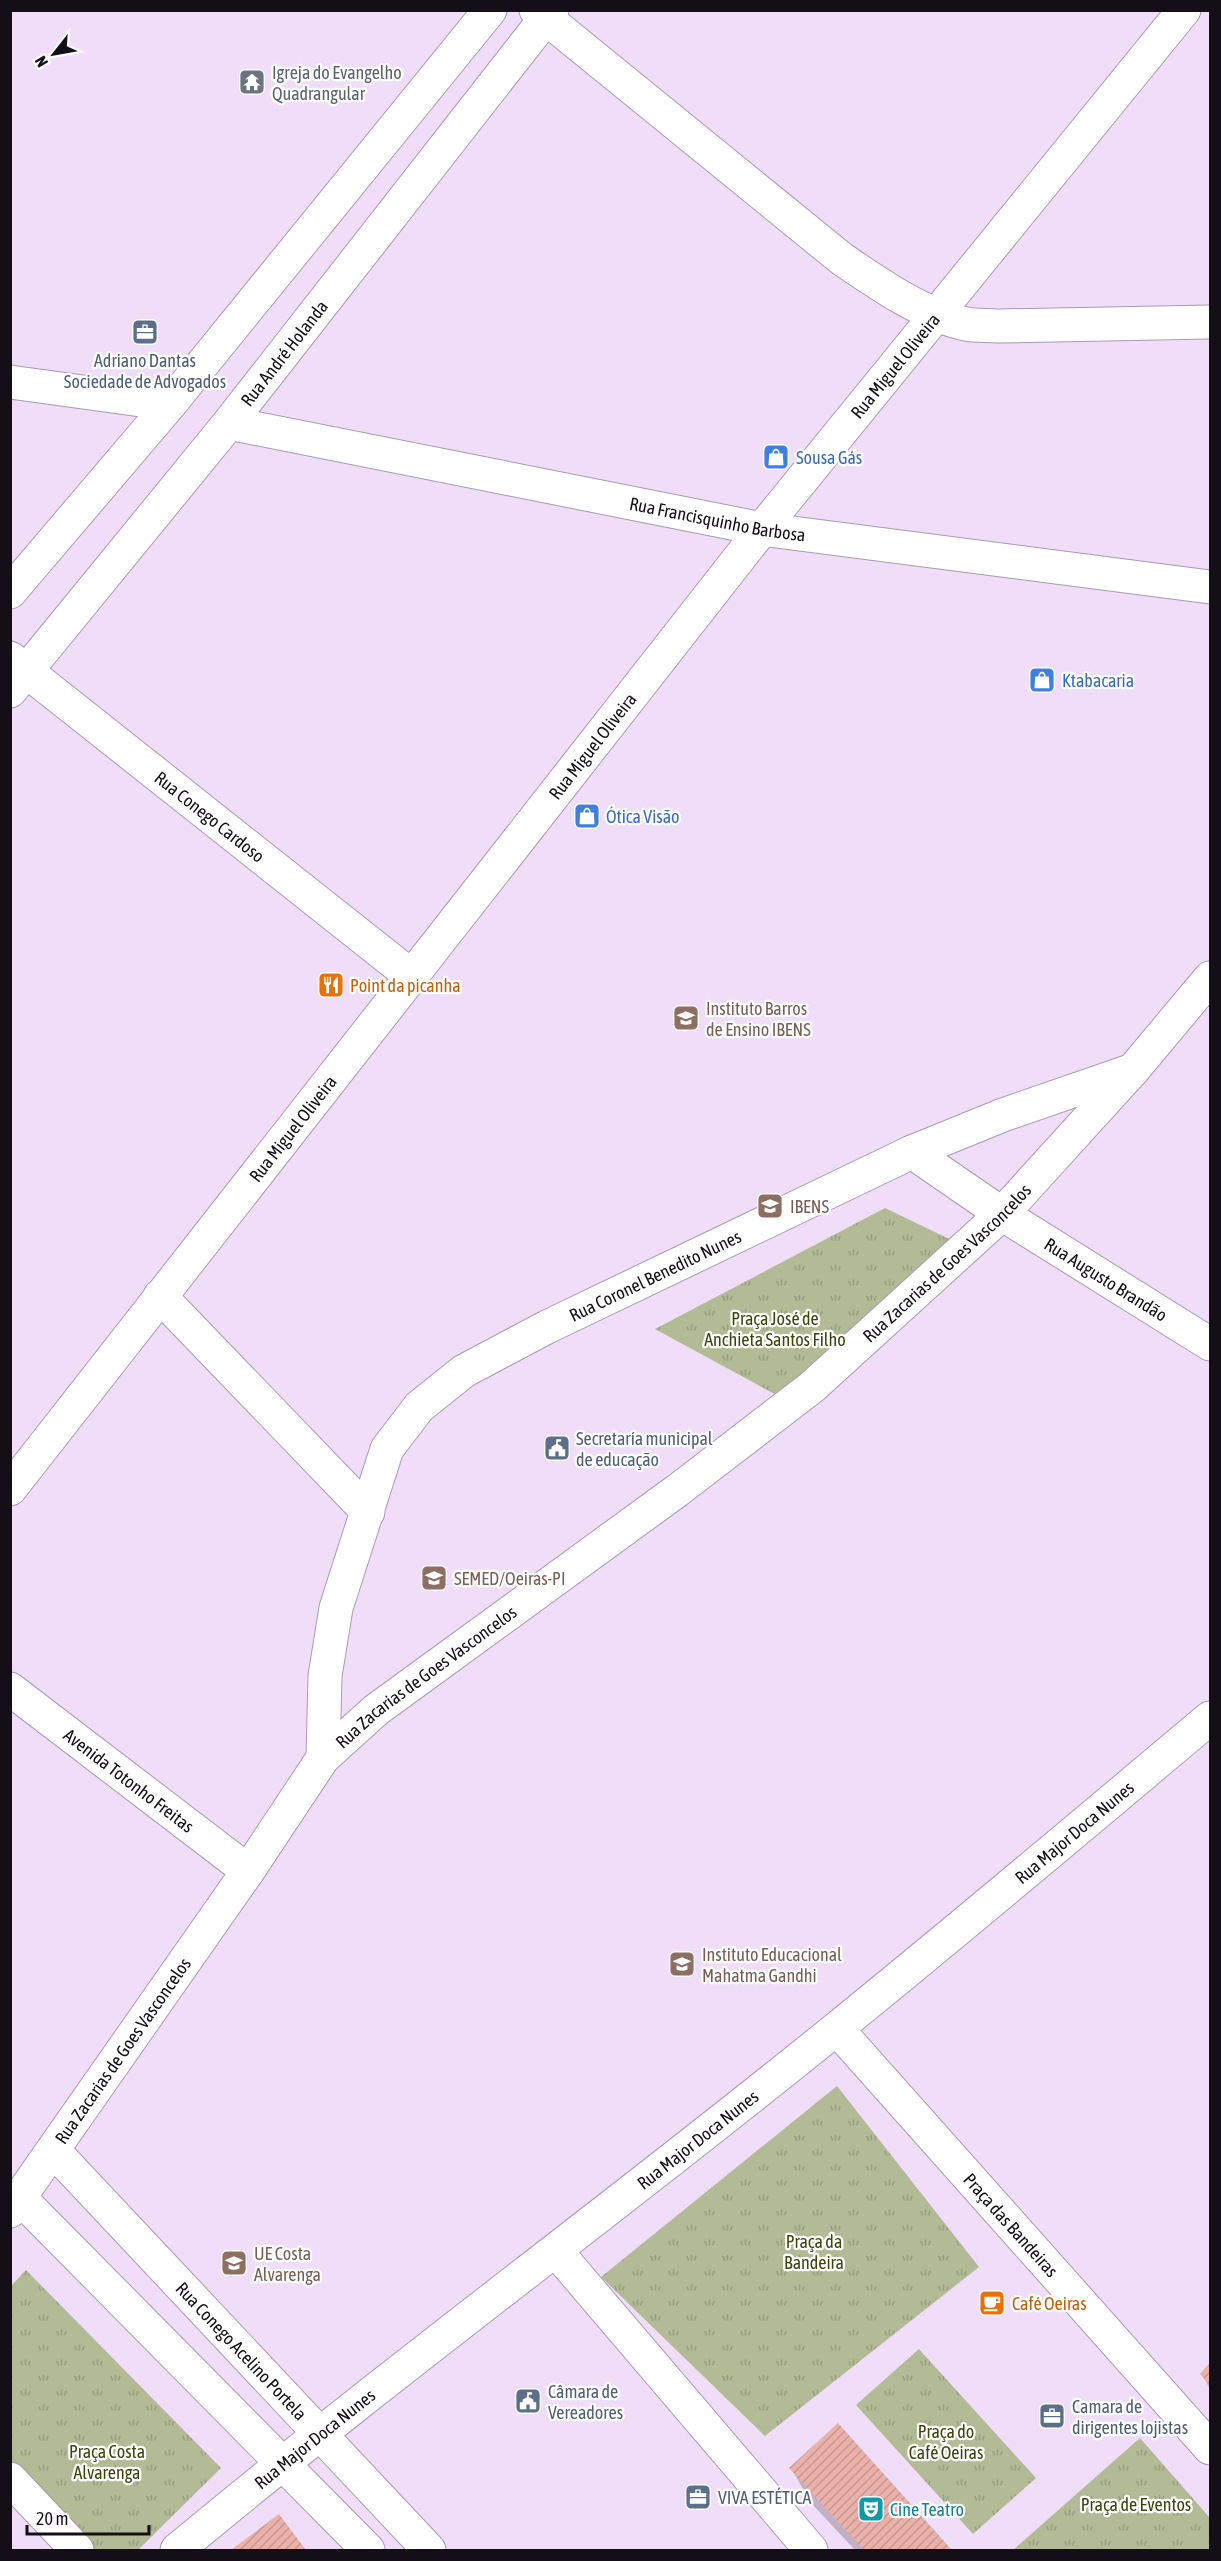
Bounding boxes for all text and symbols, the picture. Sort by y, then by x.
north arrow [24,24,84,84]
text: N [31,53,51,70]
place label: Igreja do Evangelho Quadrangular [272,62,402,104]
temple icon: Igreja do Evangelho Quadrangular [237,67,267,97]
street label: Rua André Holanda [236,296,332,410]
street label: Rua Miguel Oliveira [846,309,944,422]
office icon: Adriano Dantas Sociedade de Advogados [130,317,160,347]
place label: Adriano Dantas Sociedade de Advogados [64,350,226,392]
shop icon: Sousa Gás [761,442,791,472]
place label: Sousa Gás [796,447,862,468]
street label: Rua Francisquinho Barbosa [628,492,807,545]
shop icon: Ktabacaria [1027,665,1057,695]
place label: Ktabacaria [1062,670,1134,691]
street label: Rua Miguel Oliveira [544,689,640,803]
street label: Rua Conego Cardoso [151,767,269,866]
shop icon: Ótica Visão [572,801,602,831]
place label: Ótica Visão [606,806,679,827]
restaurant icon: Point da picanha [316,970,346,1000]
place label: Point da picanha [350,975,461,996]
place label: Instituto Barros de Ensino IBENS [706,998,811,1040]
school or university icon: Instituto Barros de Ensino IBENS [671,1003,701,1033]
street label: Rua Miguel Oliveira [244,1071,340,1186]
street label: Rua Zacarias de Goes Vasconcelos [858,1179,1035,1346]
school or university icon: IBENS [755,1191,785,1221]
place label: IBENS [790,1196,829,1217]
street label: Rua Coronel Benedito Nunes [566,1225,744,1325]
street label: Rua Augusto Brandão [1041,1233,1171,1325]
park label: Praça José de Anchieta Santos Filho [704,1308,846,1350]
place label: Secretaría municipal de educação [576,1428,713,1470]
public building icon: Secretaría municipal de educação [542,1433,572,1463]
school or university icon: SEMED/Oeiras-PI [419,1563,449,1593]
place label: SEMED/Oeiras-PI [454,1568,566,1589]
street label: Rua Zacarias de Goes Vasconcelos [331,1601,520,1752]
street label: Avenida Totonho Freitas [60,1724,198,1837]
street label: Rua Major Doca Nunes [1011,1776,1138,1888]
place label: Instituto Educacional Mahatma Gandhi [702,1944,842,1986]
school or university icon: Instituto Educacional Mahatma Gandhi [667,1949,697,1979]
street label: Rua Zacarias de Goes Vasconcelos [50,1953,195,2147]
street label: Rua Major Doca Nunes [633,2085,762,2193]
street label: Praça das Bandeiras [960,2169,1063,2281]
park label: Praça da Bandeira [784,2231,844,2273]
place label: UE Costa Alvarenga [254,2243,321,2285]
school or university icon: UE Costa Alvarenga [219,2248,249,2278]
street label: Rua Conego Acelino Portela [172,2277,311,2424]
cafe icon: Café Oeiras [977,2288,1007,2318]
place label: Café Oeiras [1012,2293,1087,2314]
place label: Câmara de Vereadores [548,2381,623,2423]
street label: Rua Major Doca Nunes [250,2384,379,2493]
public building icon: Câmara de Vereadores [513,2386,543,2416]
place label: Camara de dirigentes lojistas [1072,2396,1188,2438]
office icon: Camara de dirigentes lojistas [1037,2401,1067,2431]
park label: Praça do Café Oeiras [909,2421,983,2463]
park label: Praça Costa Alvarenga [69,2441,145,2483]
office icon: VIVA ESTÉTICA [683,2482,713,2512]
place label: VIVA ESTÉTICA [718,2487,812,2508]
theatre icon: Cine Teatro [856,2494,886,2524]
park label: Praça de Eventos [1081,2494,1191,2515]
scale bar [27,2498,148,2536]
place label: Cine Teatro [890,2499,964,2520]
text: 20 m [36,2508,68,2529]

